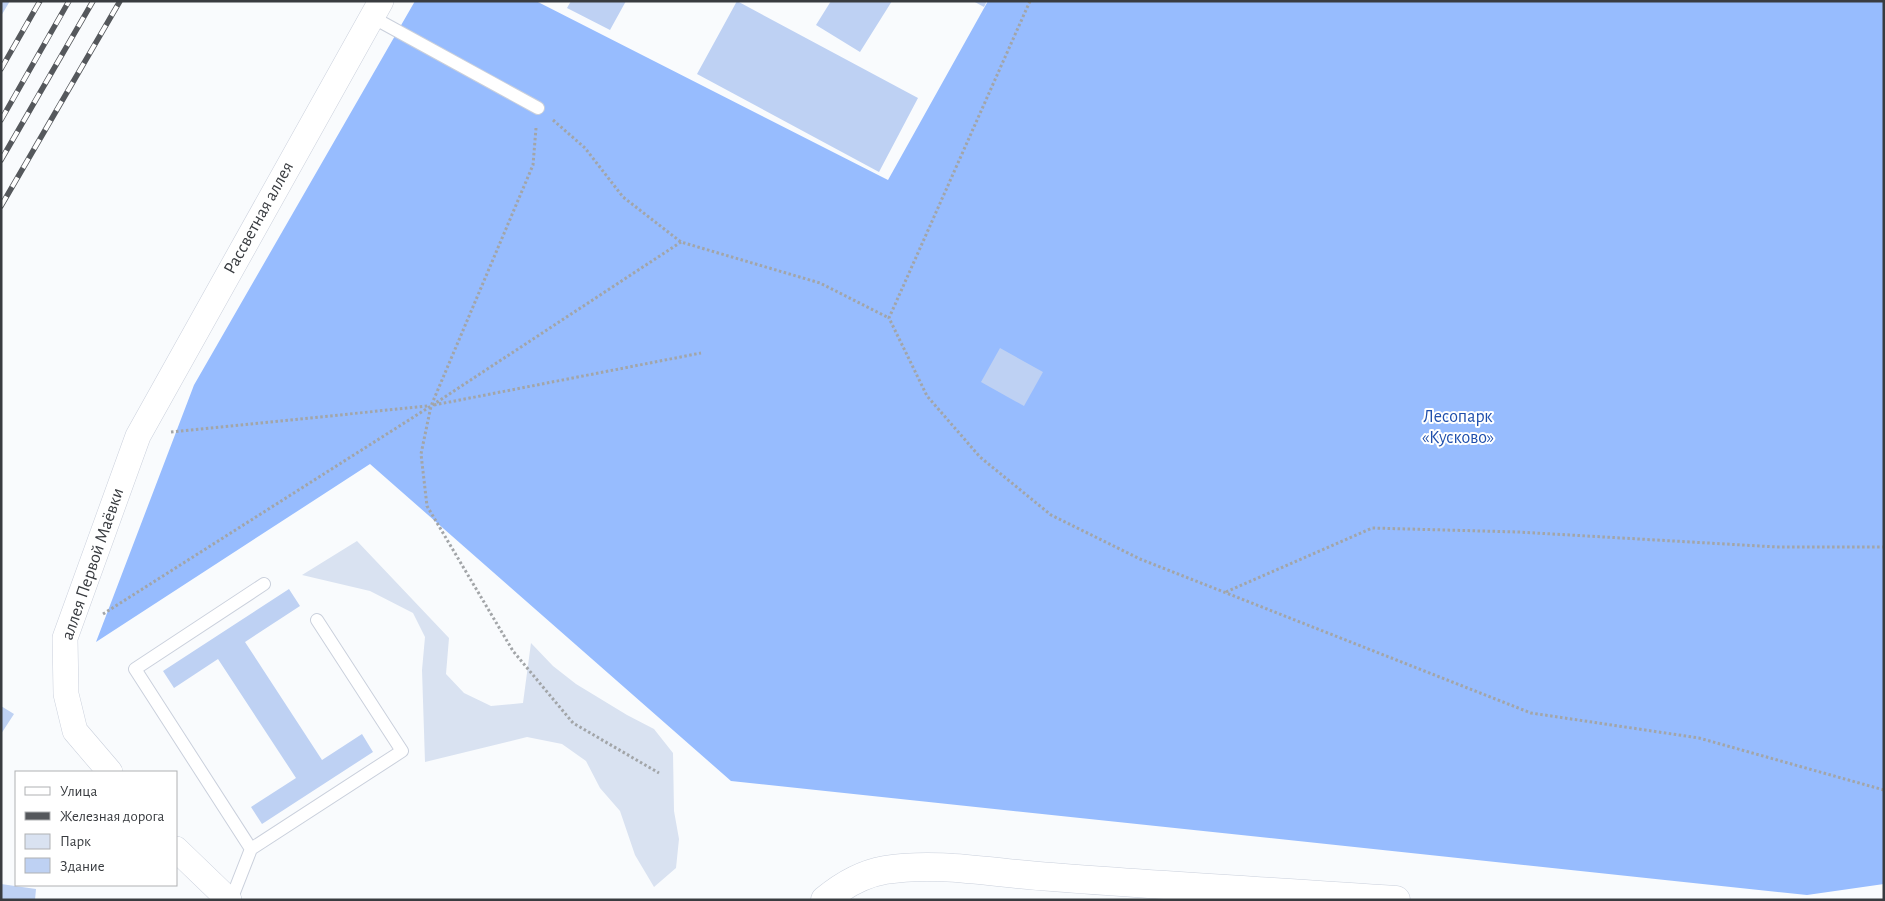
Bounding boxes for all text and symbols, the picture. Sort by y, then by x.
street label: Рассветная аллея [221,159,297,277]
park label: Лесопарк «Кусково» [1422,408,1494,447]
street label: аллея Первой Маёвки [58,486,128,642]
legend [15,771,178,886]
text: Улица [60,784,97,799]
text: Железная дорога [60,809,165,824]
text: Парк [60,834,91,849]
text: Здание [60,859,105,874]

